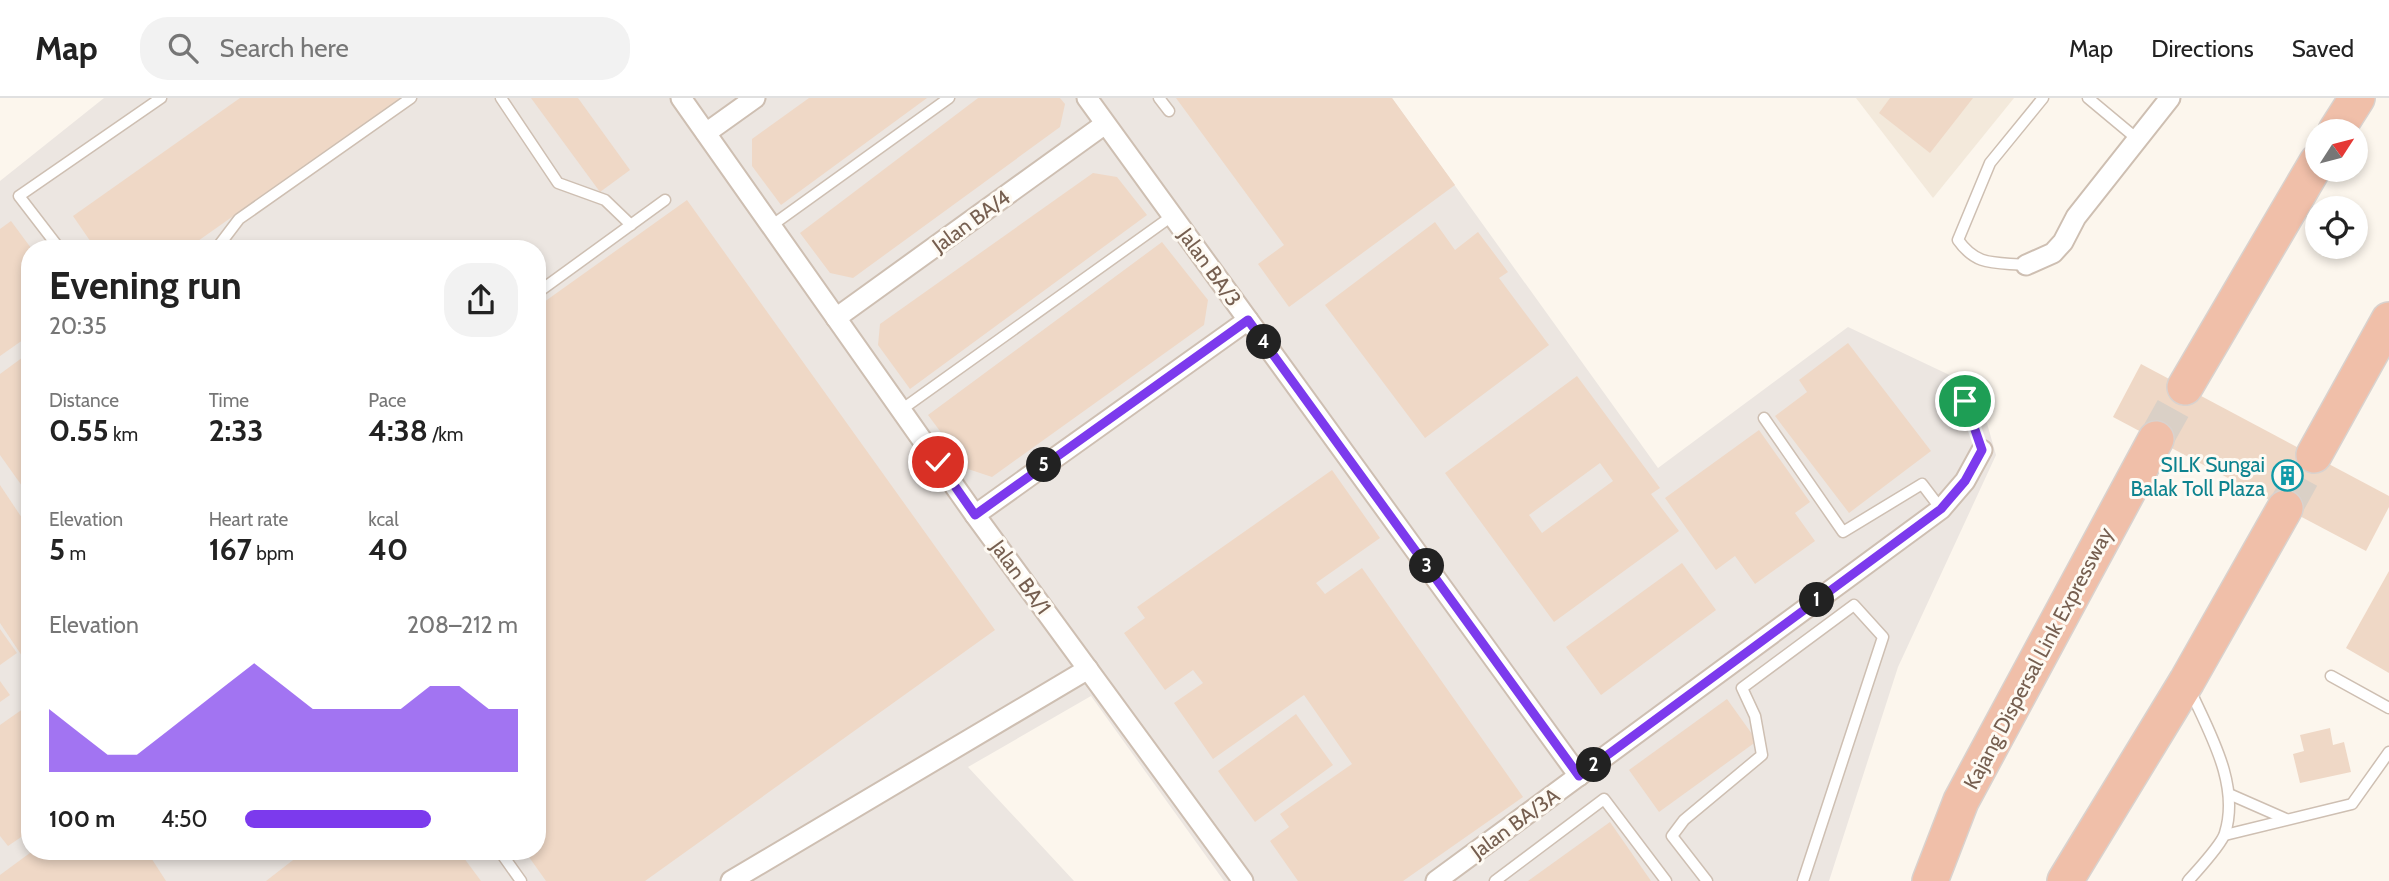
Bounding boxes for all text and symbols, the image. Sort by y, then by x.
search box [140,17,630,80]
text: Map [35,28,98,68]
icon: search [164,29,202,67]
text: Search here [220,32,349,64]
text: Map [2069,34,2113,63]
text: Directions [2151,34,2254,63]
text: Saved [2292,34,2354,63]
north arrow [2305,119,2368,182]
map controls [2305,119,2368,259]
street label: Jalan BA/4 [926,184,1015,258]
button: locate [2305,196,2368,259]
street label: Jalan BA/3 [1173,222,1247,311]
text: Evening run [49,262,242,309]
button: share [444,263,518,337]
text: 20:35 [49,312,107,340]
pin: 4 [1246,324,1282,360]
text: 4 [1258,330,1269,353]
pin [1935,371,1995,431]
icon: arrive [1946,382,1984,420]
text: Distance [49,389,119,412]
text: Time [209,389,249,412]
text: Pace [368,389,406,412]
text: 0.55 [49,412,109,449]
text: 2:33 [209,412,264,449]
text: 4:38 [368,412,428,449]
text: km [109,423,138,446]
text: /km [428,423,464,446]
pin [908,432,968,492]
icon: check [919,443,957,481]
pin: 5 [1026,448,1062,482]
place label: SILK Sungai Balak Toll Plaza [2131,452,2265,501]
text: 5 [1038,453,1049,476]
building icon: SILK Sungai Balak Toll Plaza [2271,459,2305,493]
text: Elevation [49,508,123,531]
text: Heart rate [209,508,288,531]
text: kcal [368,508,399,531]
street label: Kajang Dispersal Link Expressway [1958,522,2119,794]
text: 5 [49,531,65,568]
text: 167 [209,531,252,568]
text: 40 [368,531,408,568]
street label: Jalan BA/1 [985,534,1056,619]
text: m [65,542,86,565]
text: bpm [252,542,294,565]
pin: 3 [1410,548,1444,584]
text: 3 [1421,554,1432,577]
pin: 1 [1800,582,1834,618]
text: 1 [1813,588,1820,611]
text: Elevation [49,611,139,639]
text: 208–212 m [407,611,518,639]
pin: 2 [1576,748,1612,782]
text: 2 [1588,753,1599,776]
street label: Jalan BA/3A [1465,782,1564,864]
text: 100 m [49,805,115,833]
text: 4:50 [161,805,208,833]

